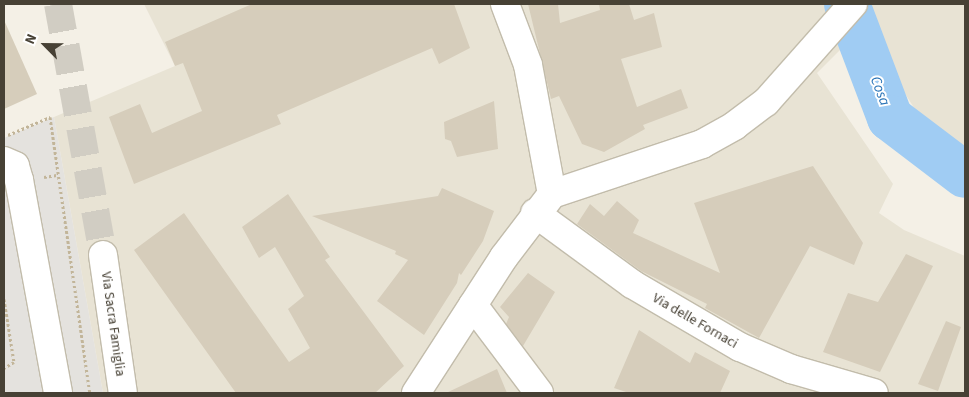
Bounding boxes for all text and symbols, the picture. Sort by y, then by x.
north arrow [20,20,70,70]
text: N [20,31,42,47]
water label: Cosa [866,74,894,108]
street label: Via Sacra Famiglia [97,271,129,377]
street label: Via delle Fornaci [649,290,741,352]

